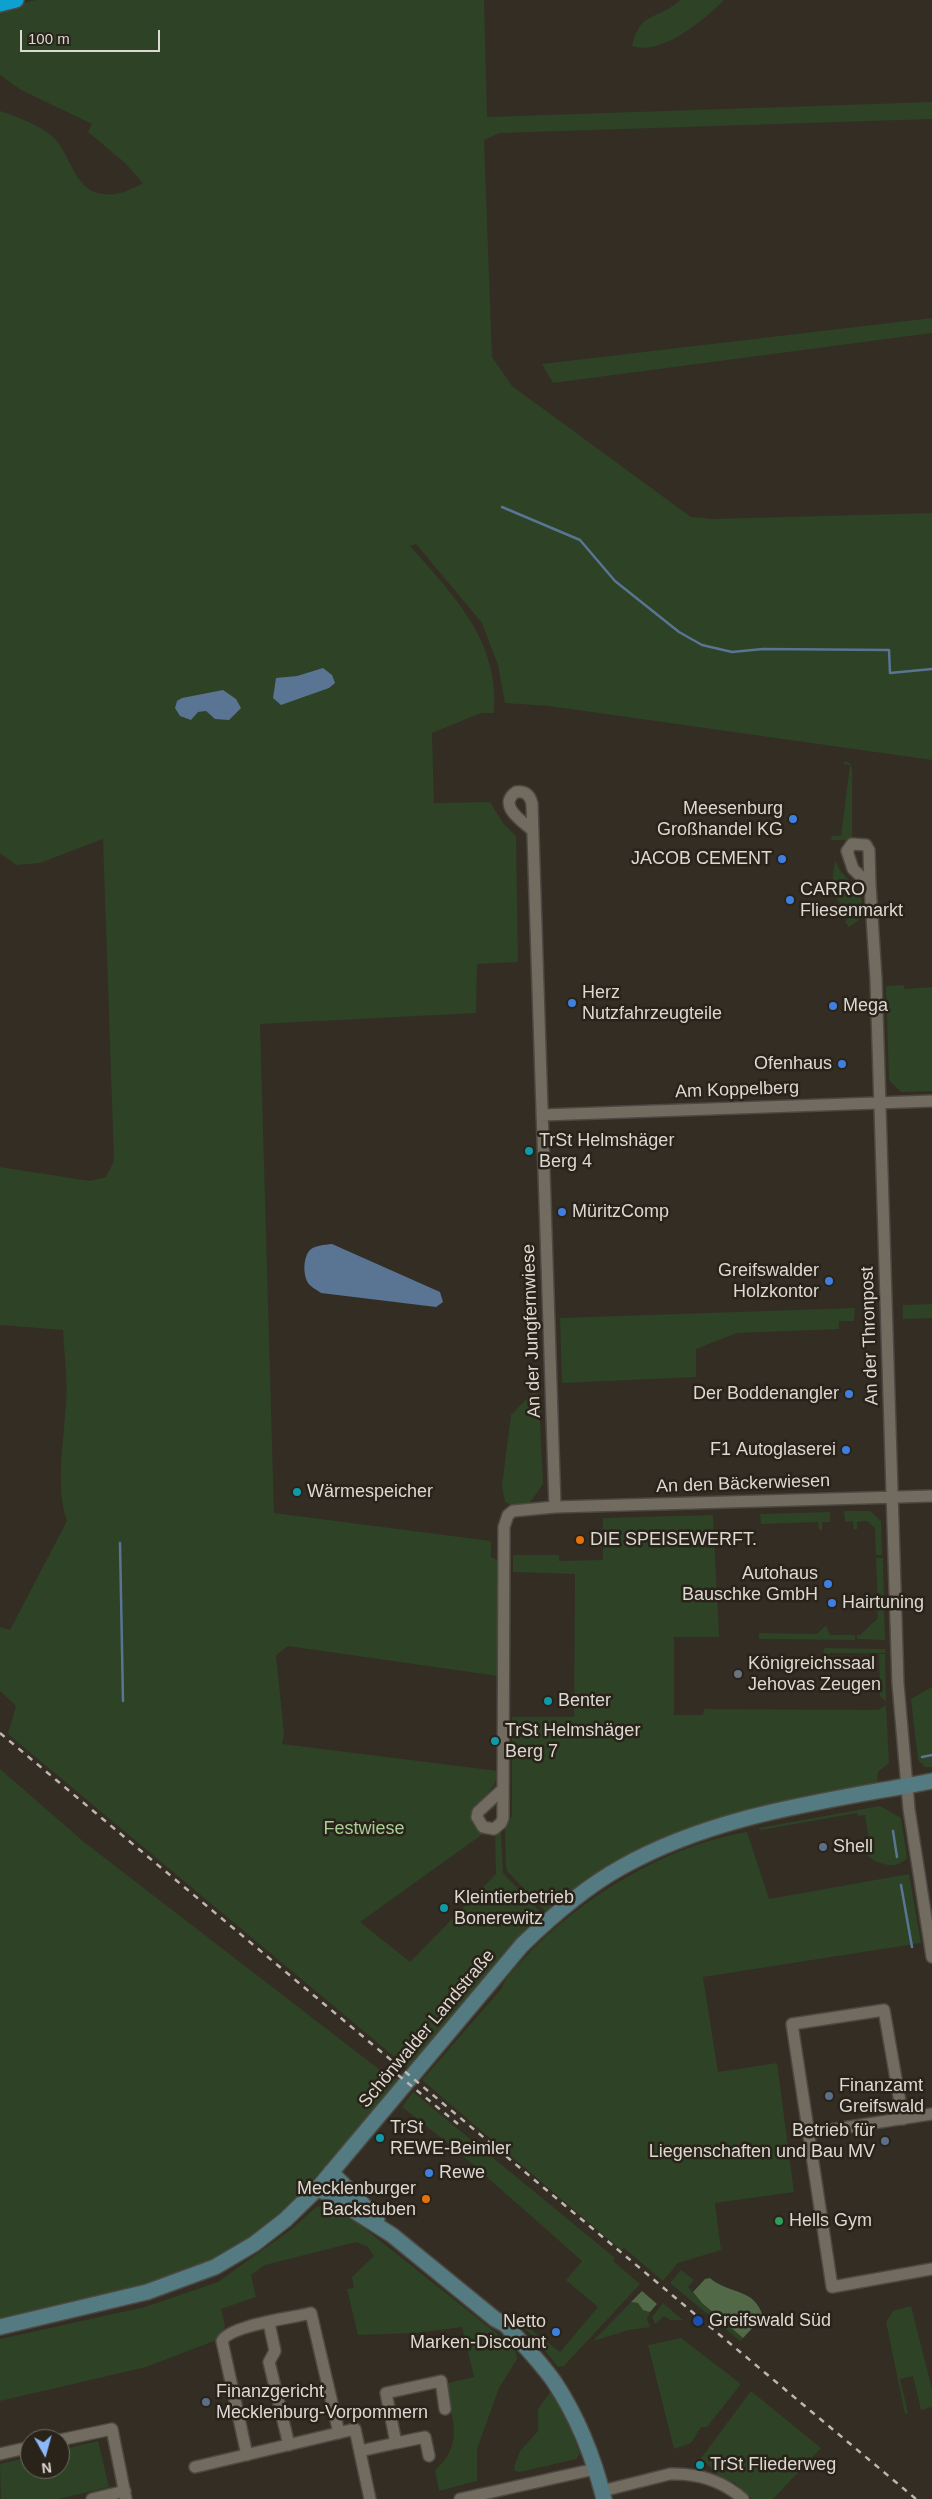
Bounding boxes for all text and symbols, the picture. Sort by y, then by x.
scale bar [22,20,162,52]
text: 100 m [28,30,70,47]
place label: Meesenburg Großhandel KG [657,798,783,841]
marker: Meesenburg Großhandel KG [787,813,799,825]
place label: JACOB CEMENT [631,848,772,870]
marker: JACOB CEMENT [776,853,788,865]
place label: CARRO Fliesenmarkt [800,879,903,922]
marker: CARRO Fliesenmarkt [784,894,796,906]
place label: Herz Nutzfahrzeugteile [582,982,722,1024]
place label: Mega [843,995,888,1017]
marker: Herz Nutzfahrzeugteile [566,997,578,1009]
marker: Mega [827,1000,839,1012]
place label: Ofenhaus [754,1053,832,1075]
marker: Ofenhaus [836,1058,848,1070]
street label: Am Koppelberg [675,1077,799,1103]
place label: TrSt Helmshäger Berg 4 [539,1130,674,1172]
marker: TrSt Helmshäger Berg 4 [523,1145,535,1157]
place label: MüritzComp [572,1201,669,1223]
marker: MüritzComp [556,1206,568,1218]
street label: An der Jungfernwiese [518,1244,546,1418]
place label: Greifswalder Holzkontor [718,1260,819,1302]
street label: An der Thronpost [857,1266,883,1406]
marker: Greifswalder Holzkontor [823,1275,835,1287]
place label: Der Boddenangler [693,1383,839,1405]
marker: Der Boddenangler [843,1388,855,1400]
place label: F1 Autoglaserei [710,1439,836,1461]
marker: F1 Autoglaserei [840,1444,852,1456]
street label: An den Bäckerwiesen [656,1470,830,1498]
place label: Wärmespeicher [307,1481,433,1503]
marker: Wärmespeicher [291,1486,303,1498]
place label: DIE SPEISEWERFT. [590,1529,757,1551]
marker: DIE SPEISEWERFT. [574,1534,586,1546]
place label: Autohaus Bauschke GmbH [682,1563,818,1606]
marker: Autohaus Bauschke GmbH [822,1578,834,1590]
place label: Hairtuning [842,1592,924,1614]
marker: Hairtuning [826,1597,838,1609]
place label: Königreichssaal Jehovas Zeugen [748,1653,881,1696]
marker: Königreichssaal Jehovas Zeugen [732,1668,744,1680]
place label: Benter [558,1690,611,1712]
marker: Benter [542,1695,554,1707]
place label: TrSt Helmshäger Berg 7 [505,1720,640,1762]
marker: TrSt Helmshäger Berg 7 [489,1735,501,1747]
park label: Festwiese [323,1818,405,1840]
place label: Shell [833,1836,873,1858]
marker: Shell [817,1841,829,1853]
place label: Kleintierbetrieb Bonerewitz [454,1887,574,1930]
marker: Kleintierbetrieb Bonerewitz [438,1902,450,1914]
street label: Schönwalder Landstraße [354,1945,500,2113]
place label: Finanzamt Greifswald [839,2075,924,2118]
marker: Finanzamt Greifswald [823,2090,835,2102]
place label: TrSt REWE-Beimler [390,2117,511,2160]
place label: Betrieb für Liegenschaften und Bau MV [649,2120,875,2162]
marker: TrSt REWE-Beimler [374,2132,386,2144]
marker: Betrieb für Liegenschaften und Bau MV [879,2135,891,2147]
place label: Rewe [439,2162,485,2184]
marker: Rewe [423,2167,435,2179]
place label: Mecklenburger Backstuben [297,2178,416,2220]
marker: Mecklenburger Backstuben [420,2193,432,2205]
place label: Hells Gym [789,2210,872,2232]
marker: Hells Gym [773,2215,785,2227]
place label: Greifswald Süd [709,2310,831,2332]
place label: Netto Marken-Discount [410,2311,546,2354]
marker: Greifswald Süd [691,2314,705,2328]
marker: Netto Marken-Discount [550,2326,562,2338]
place label: Finanzgericht Mecklenburg-Vorpommern [216,2381,428,2424]
marker: Finanzgericht Mecklenburg-Vorpommern [200,2396,212,2408]
north arrow [20,2429,70,2479]
place label: TrSt Fliederweg [710,2454,836,2476]
text: N [41,2459,53,2476]
marker: TrSt Fliederweg [694,2459,706,2471]

